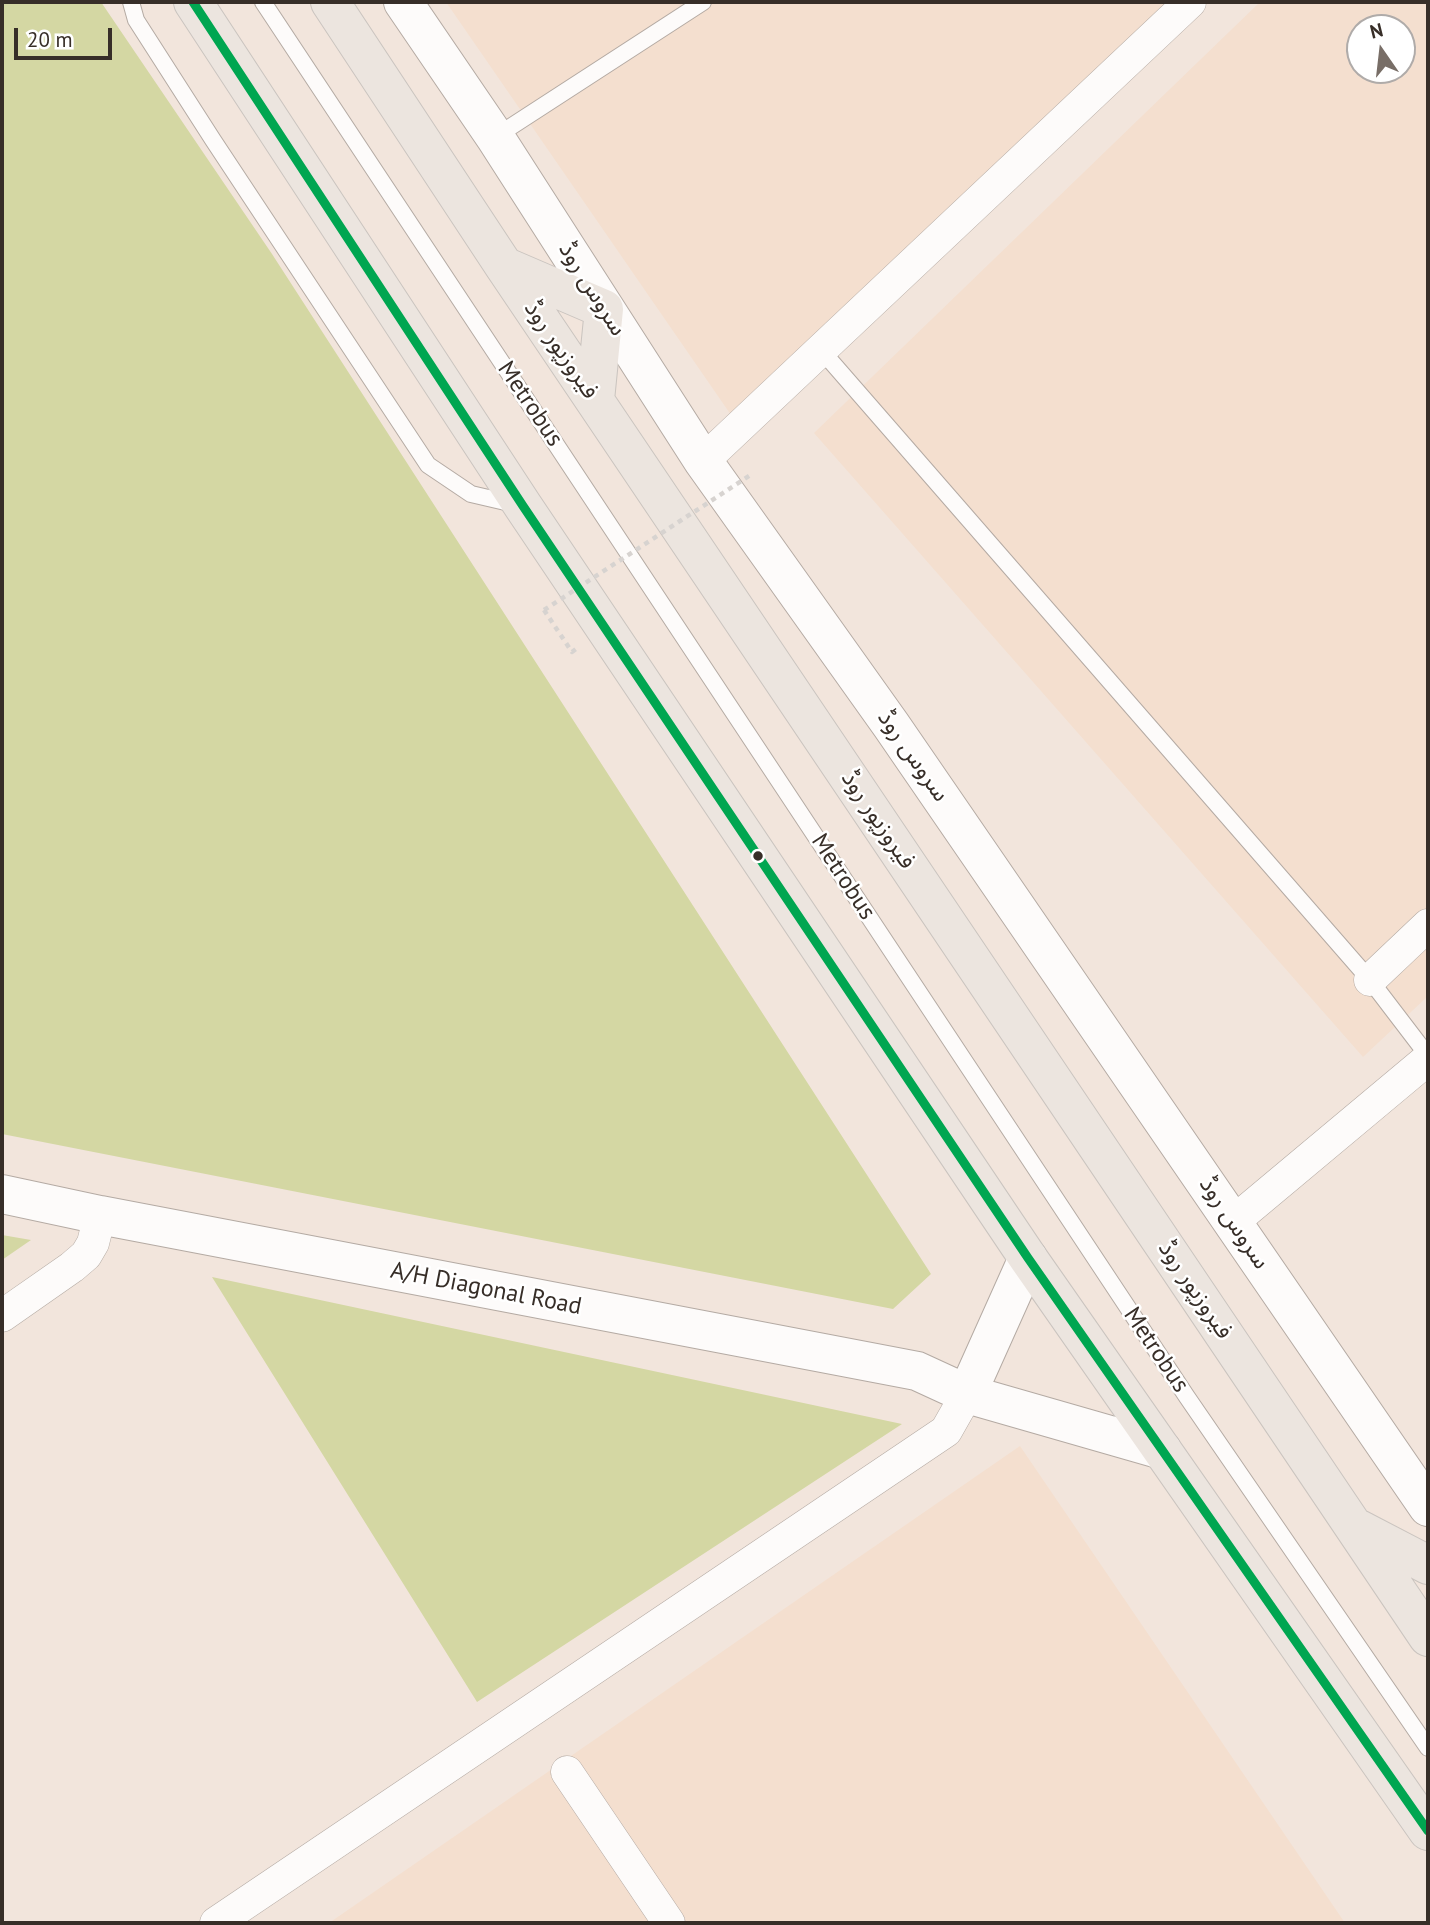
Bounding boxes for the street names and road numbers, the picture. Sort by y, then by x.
street label: سروس روڈ [552,237,632,341]
street label: فیروزپور روڈ [518,295,604,405]
street label: Metrobus [491,356,569,452]
street label: سروس روڈ [871,705,955,807]
street label: فیروزپور روڈ [835,765,921,875]
street label: Metrobus [805,829,881,925]
street label: سروس روڈ [1193,1171,1275,1275]
street label: فیروزپور روڈ [1152,1235,1238,1345]
street label: A/H Diagonal Road [388,1256,584,1322]
street label: Metrobus [1117,1302,1195,1398]

